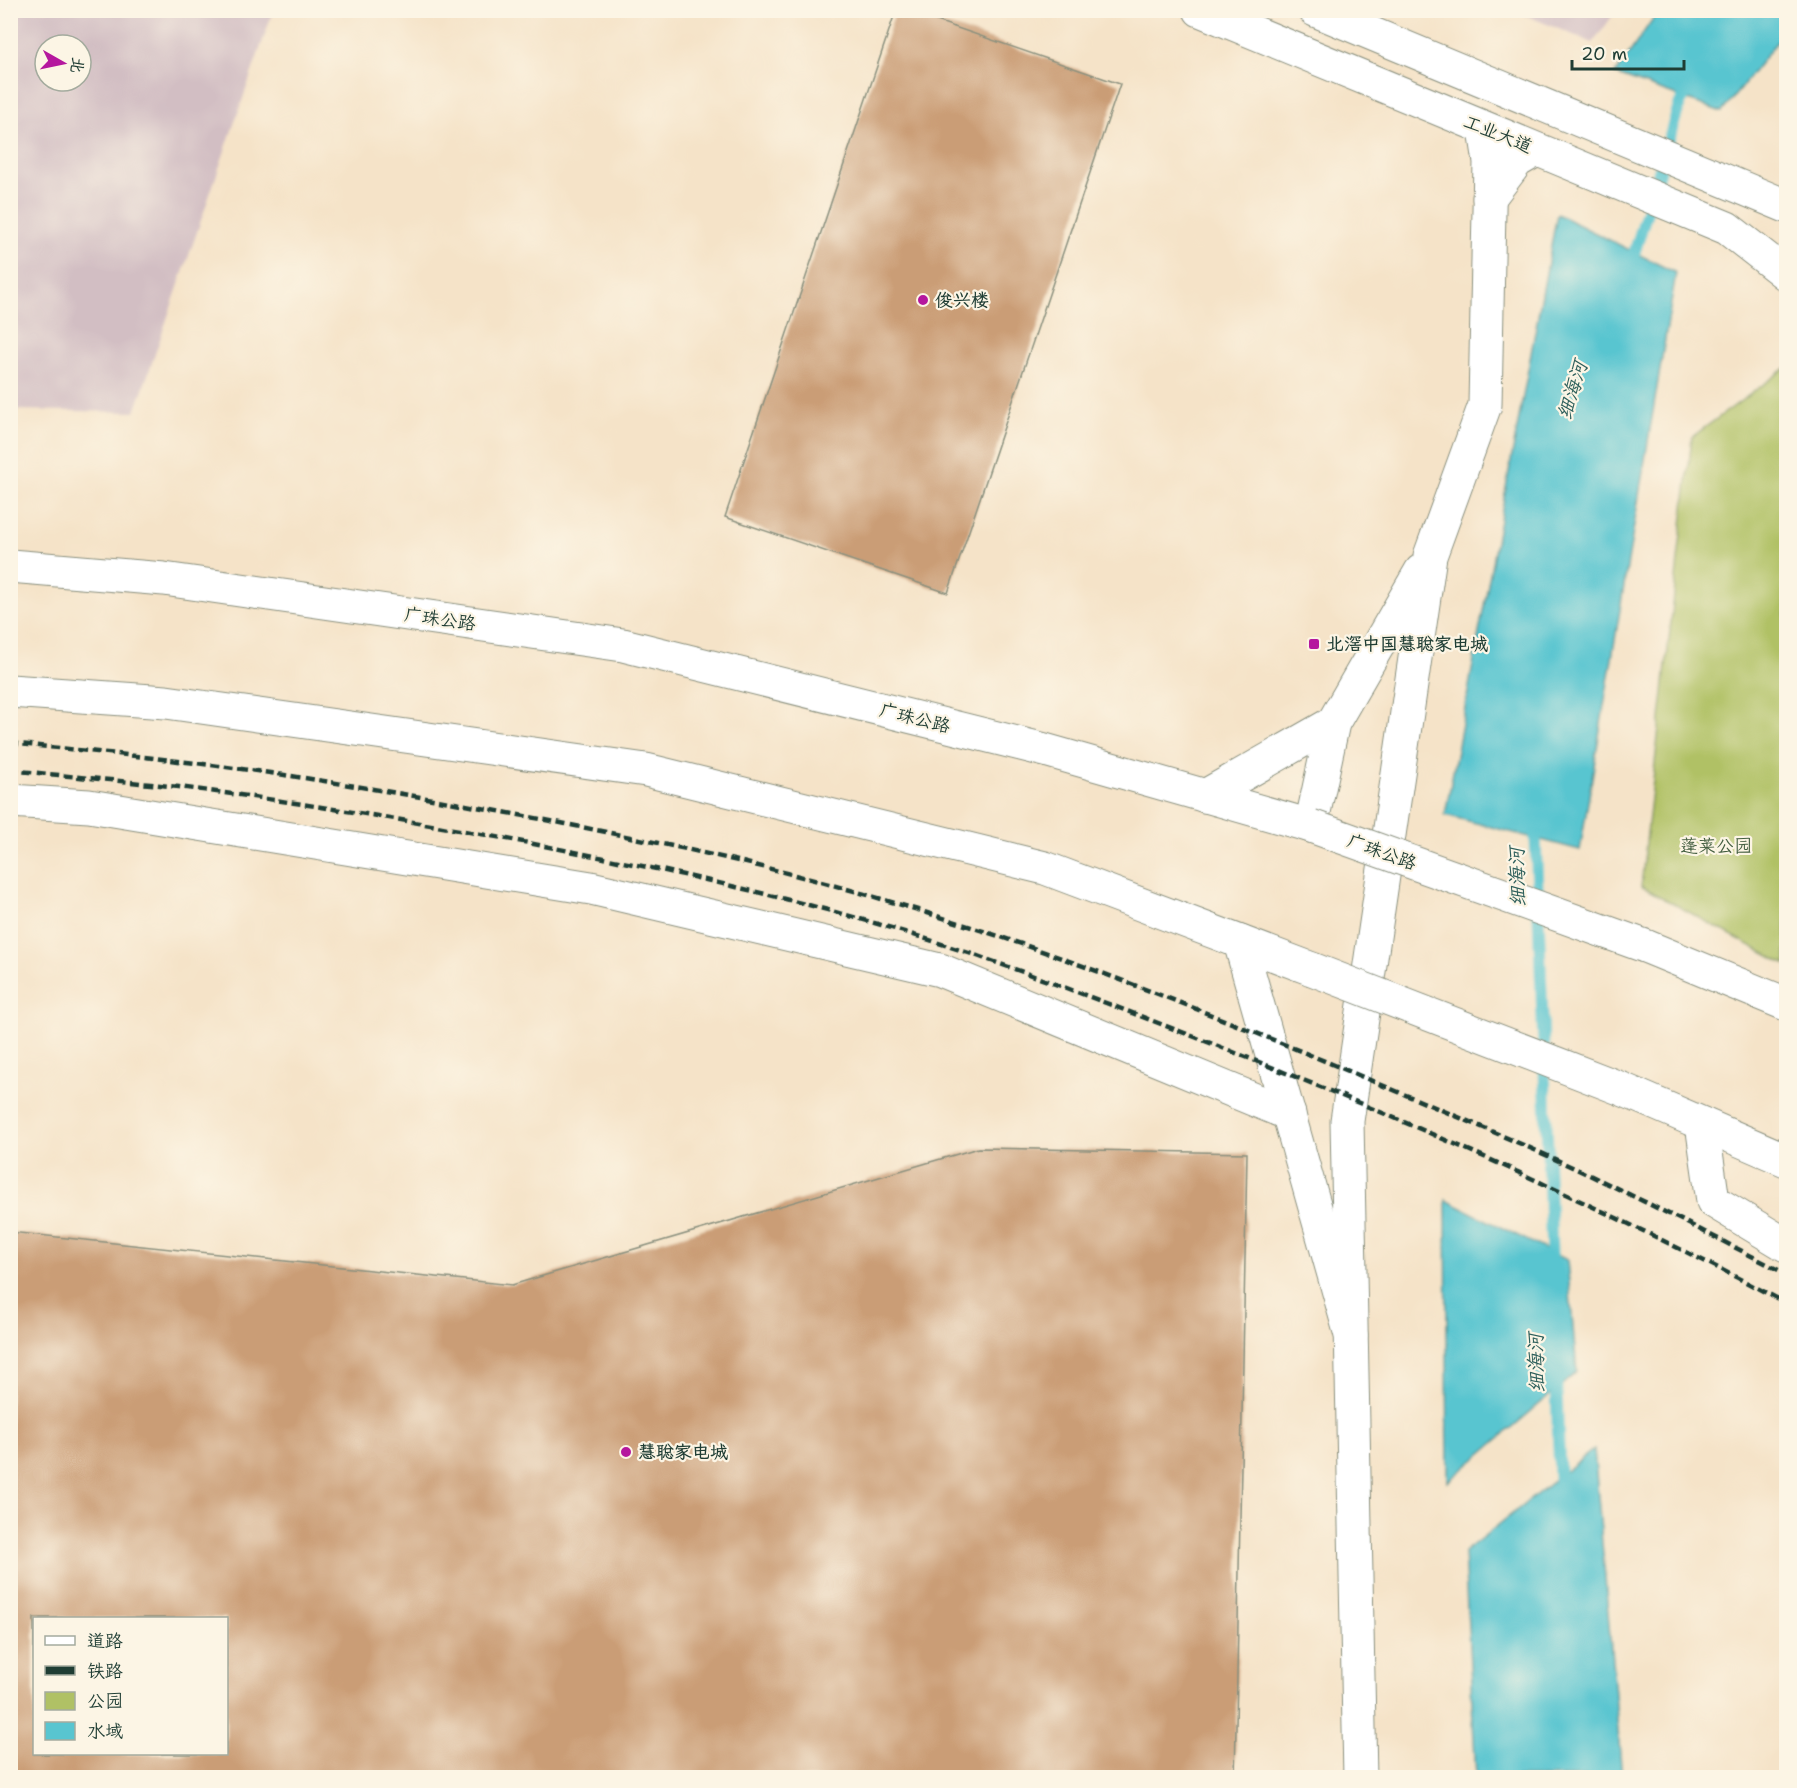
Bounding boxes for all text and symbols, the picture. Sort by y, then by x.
north arrow [33,33,93,93]
scale bar [1572,33,1684,71]
text: 20 m [1581,42,1627,66]
text: 北 [66,56,89,75]
street label: 工业大道 [1460,109,1536,159]
place label: 俊兴楼 [935,288,989,312]
marker: 俊兴楼 [916,293,930,307]
water label: 细海河 [1551,355,1594,422]
street label: 广珠公路 [403,602,477,636]
place label: 北滘中国慧聪家电城 [1326,632,1488,656]
marker: 北滘中国慧聪家电城 [1307,637,1321,651]
street label: 广珠公路 [877,698,953,738]
street label: 广珠公路 [1344,828,1420,876]
park label: 蓬莱公园 [1680,834,1752,858]
water label: 细海河 [1503,844,1531,907]
water label: 细海河 [1522,1330,1550,1393]
place label: 慧聪家电城 [638,1440,728,1464]
marker: 慧聪家电城 [619,1445,633,1459]
legend [33,1617,228,1755]
text: 道路 [87,1629,123,1653]
text: 铁路 [87,1659,123,1683]
text: 公园 [87,1689,123,1713]
text: 水域 [87,1719,123,1743]

